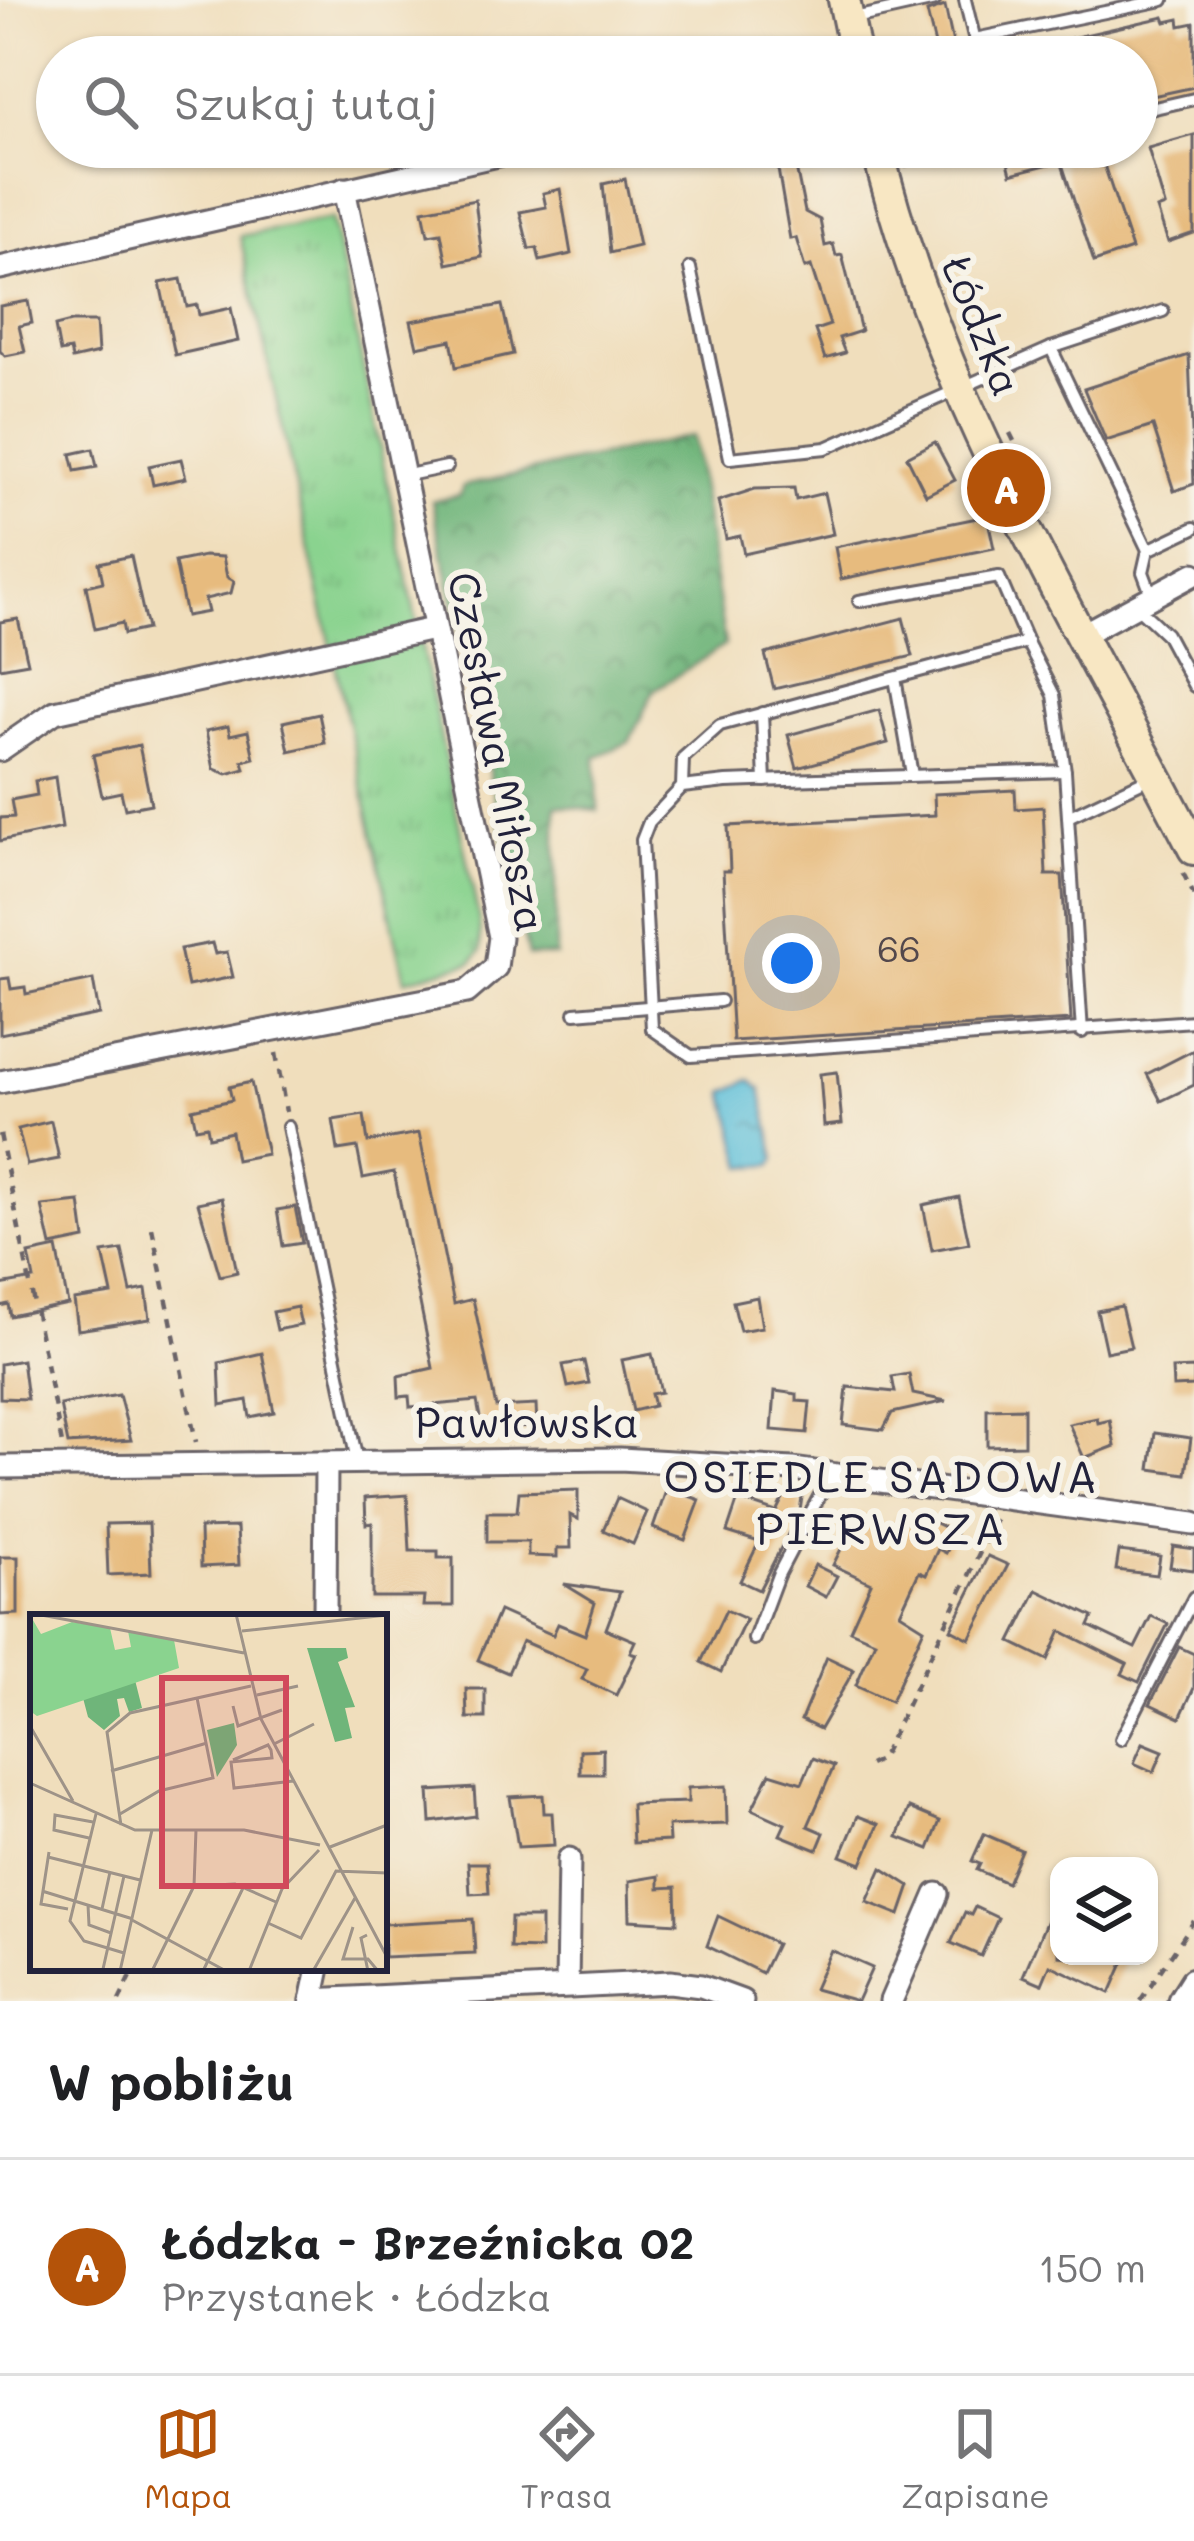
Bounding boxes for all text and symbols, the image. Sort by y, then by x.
search box [36,36,1158,168]
icon: search [78,69,144,135]
text: Szukaj tutaj [174,73,438,131]
street label: Łódzka [931,248,1036,403]
pin: A [967,443,1045,533]
street label: Czesława Miłosza [437,567,560,936]
house number: 66 [877,924,921,971]
your location [762,933,822,993]
street label: Pawłowska [415,1394,639,1449]
district label: OSIEDLE SADOWA PIERWSZA [664,1446,1100,1556]
inset map [30,1614,387,1971]
map controls [1050,1857,1158,1965]
button: layers [1050,1857,1158,1965]
text: W pobliżu [48,2046,294,2113]
text: Łódzka - Brzeźnicka 02 [162,2212,694,2270]
text: A [73,2241,101,2292]
text: 150 m [1038,2241,1146,2292]
text: Przystanek · Łódzka [162,2270,551,2321]
tab: Mapa [144,2401,232,2516]
tab: Trasa [521,2401,613,2516]
tab: Zapisane [901,2401,1050,2516]

